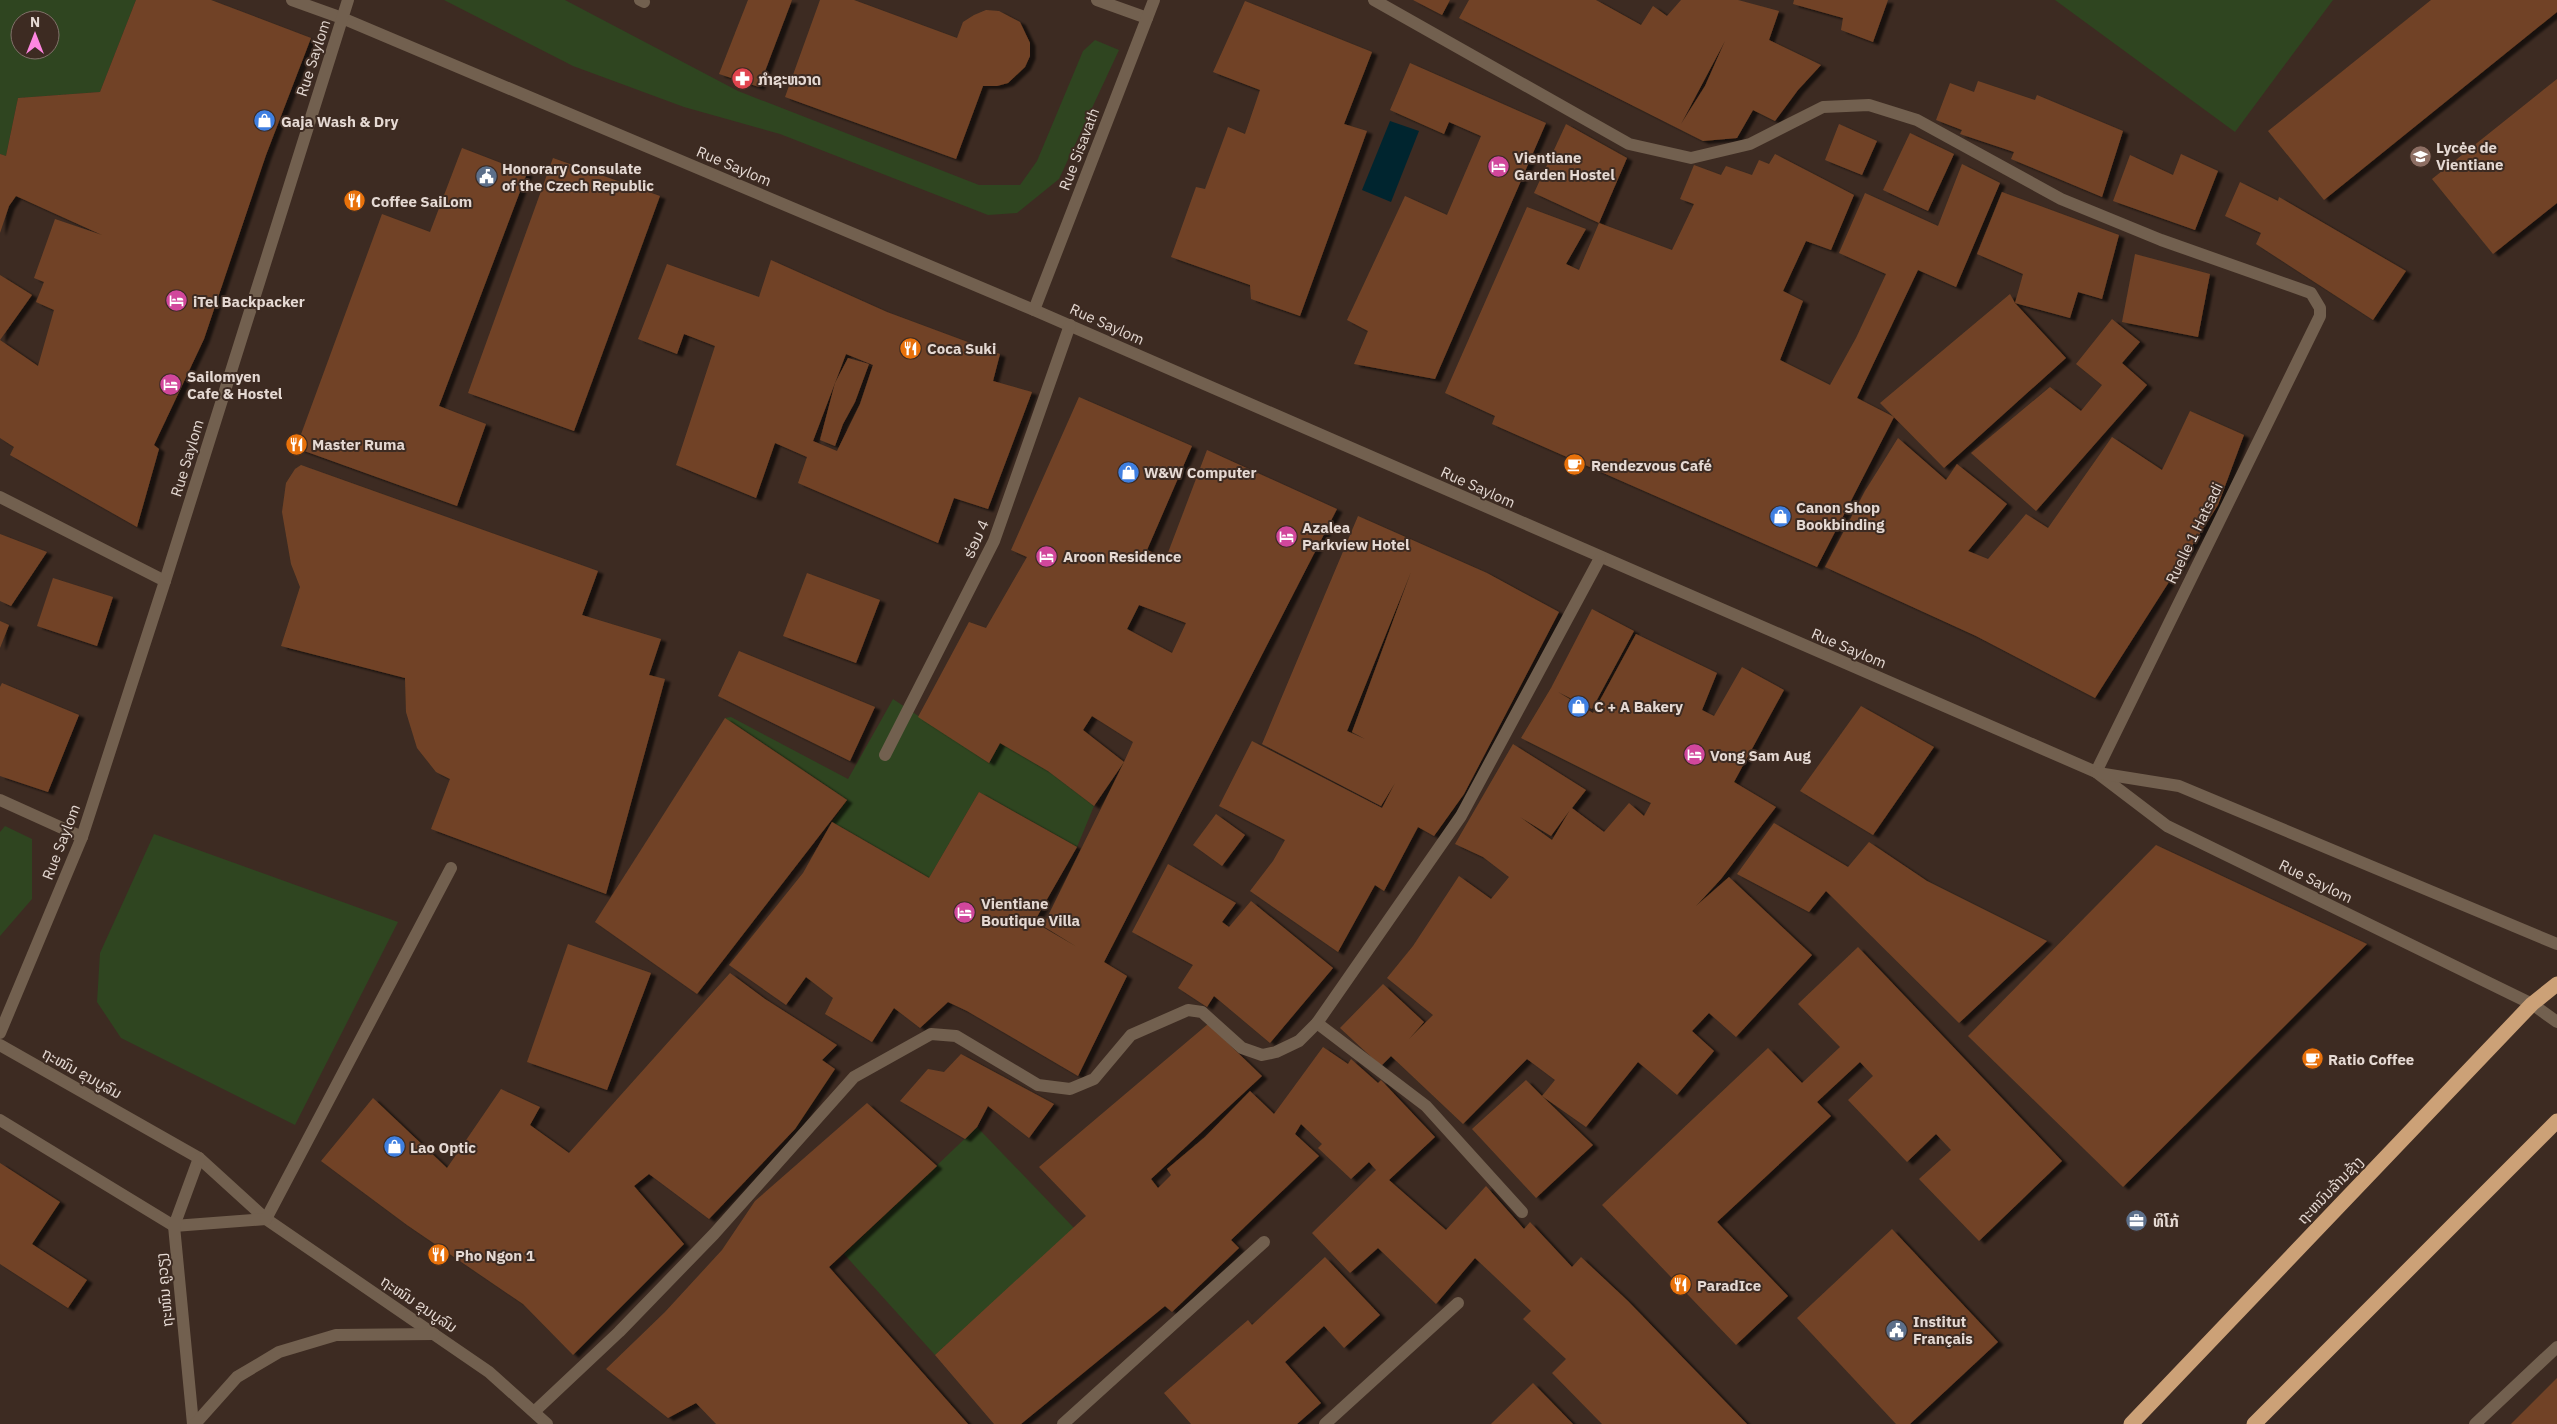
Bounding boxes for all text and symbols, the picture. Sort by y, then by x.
north arrow [10,10,60,60]
text: N [30,13,40,31]
street label: Rue Saylom [292,17,334,99]
pharmacy icon: ກໍາຊະຫວາດ [730,67,754,91]
place label: ກໍາຊະຫວາດ [758,70,821,89]
street label: Rue Sisavath [1055,105,1103,193]
shop icon: Gaja Wash & Dry [253,109,277,133]
place label: Gaja Wash & Dry [281,112,398,131]
place label: Lycėe de Vientiane [2436,138,2503,174]
street label: Rue Saylom [694,142,774,190]
school or university icon: Lycėe de Vientiane [2408,144,2432,168]
place label: Vientiane Garden Hostel [1514,148,1615,184]
hotel icon: Vientiane Garden Hostel [1486,154,1510,178]
place label: Honorary Consulate of the Czech Republic [502,159,654,195]
public building icon: Honorary Consulate of the Czech Republic [474,165,498,189]
restaurant icon: Coffee SaiLom [343,189,367,213]
place label: Coffee SaiLom [371,192,472,211]
hotel icon: iTel Backpacker [165,289,189,313]
place label: iTel Backpacker [193,292,305,311]
street label: Rue Saylom [1067,299,1147,349]
restaurant icon: Coca Suki [899,336,923,360]
place label: Coca Suki [927,339,996,358]
place label: Sailomyen Cafe & Hostel [187,367,283,403]
hotel icon: Sailomyen Cafe & Hostel [159,373,183,397]
street label: Rue Saylom [166,417,208,499]
restaurant icon: Master Ruma [284,432,308,456]
place label: Master Ruma [312,435,405,454]
cafe icon: Rendezvous Café [1563,453,1587,477]
place label: Rendezvous Café [1591,456,1712,475]
shop icon: W&W Computer [1116,460,1140,484]
street label: Rue Saylom [1438,462,1518,512]
place label: W&W Computer [1144,463,1257,482]
street label: Ruelle 1 Hatsadi [2161,479,2227,587]
place label: Canon Shop Bookbinding [1796,498,1885,534]
shop icon: Canon Shop Bookbinding [1768,504,1792,528]
street label: ຮ່ອມ 4 [959,517,993,561]
place label: Azalea Parkview Hotel [1302,518,1410,554]
hotel icon: Azalea Parkview Hotel [1274,524,1298,548]
hotel icon: Aroon Residence [1035,544,1059,568]
place label: Aroon Residence [1063,547,1181,566]
street label: Rue Saylom [1809,624,1889,672]
shop icon: C + A Bakery [1566,694,1590,718]
place label: C + A Bakery [1594,697,1683,716]
hotel icon: Vong Sam Aug [1682,743,1706,767]
place label: Vong Sam Aug [1710,746,1812,765]
street label: Rue Saylom [38,801,84,883]
street label: Rue Saylom [2276,855,2356,907]
place label: Vientiane Boutique Villa [981,894,1080,930]
hotel icon: Vientiane Boutique Villa [953,900,977,924]
street label: ຖະໜົນ ຂຸນບູລົມ [38,1043,125,1104]
cafe icon: Ratio Coffee [2300,1047,2324,1071]
place label: Ratio Coffee [2328,1050,2414,1069]
shop icon: Lao Optic [382,1135,406,1159]
place label: Lao Optic [410,1138,476,1157]
street label: ຖະຫນົນລ້ານຊ້າງ [2293,1152,2367,1228]
office icon: ທິໂກ້ [2125,1209,2149,1233]
place label: ທິໂກ້ [2153,1212,2180,1231]
restaurant icon: Pho Ngon 1 [427,1243,451,1267]
place label: Pho Ngon 1 [455,1246,535,1265]
street label: ຖະໜົນ ຄູວຽງ [151,1252,178,1328]
street label: ຖະໜົນ ຂຸນບູລົມ [376,1271,461,1337]
restaurant icon: ParadIce [1669,1273,1693,1297]
place label: ParadIce [1697,1276,1761,1295]
place label: Institut Français [1913,1312,1973,1348]
public building icon: Institut Français [1885,1318,1909,1342]

